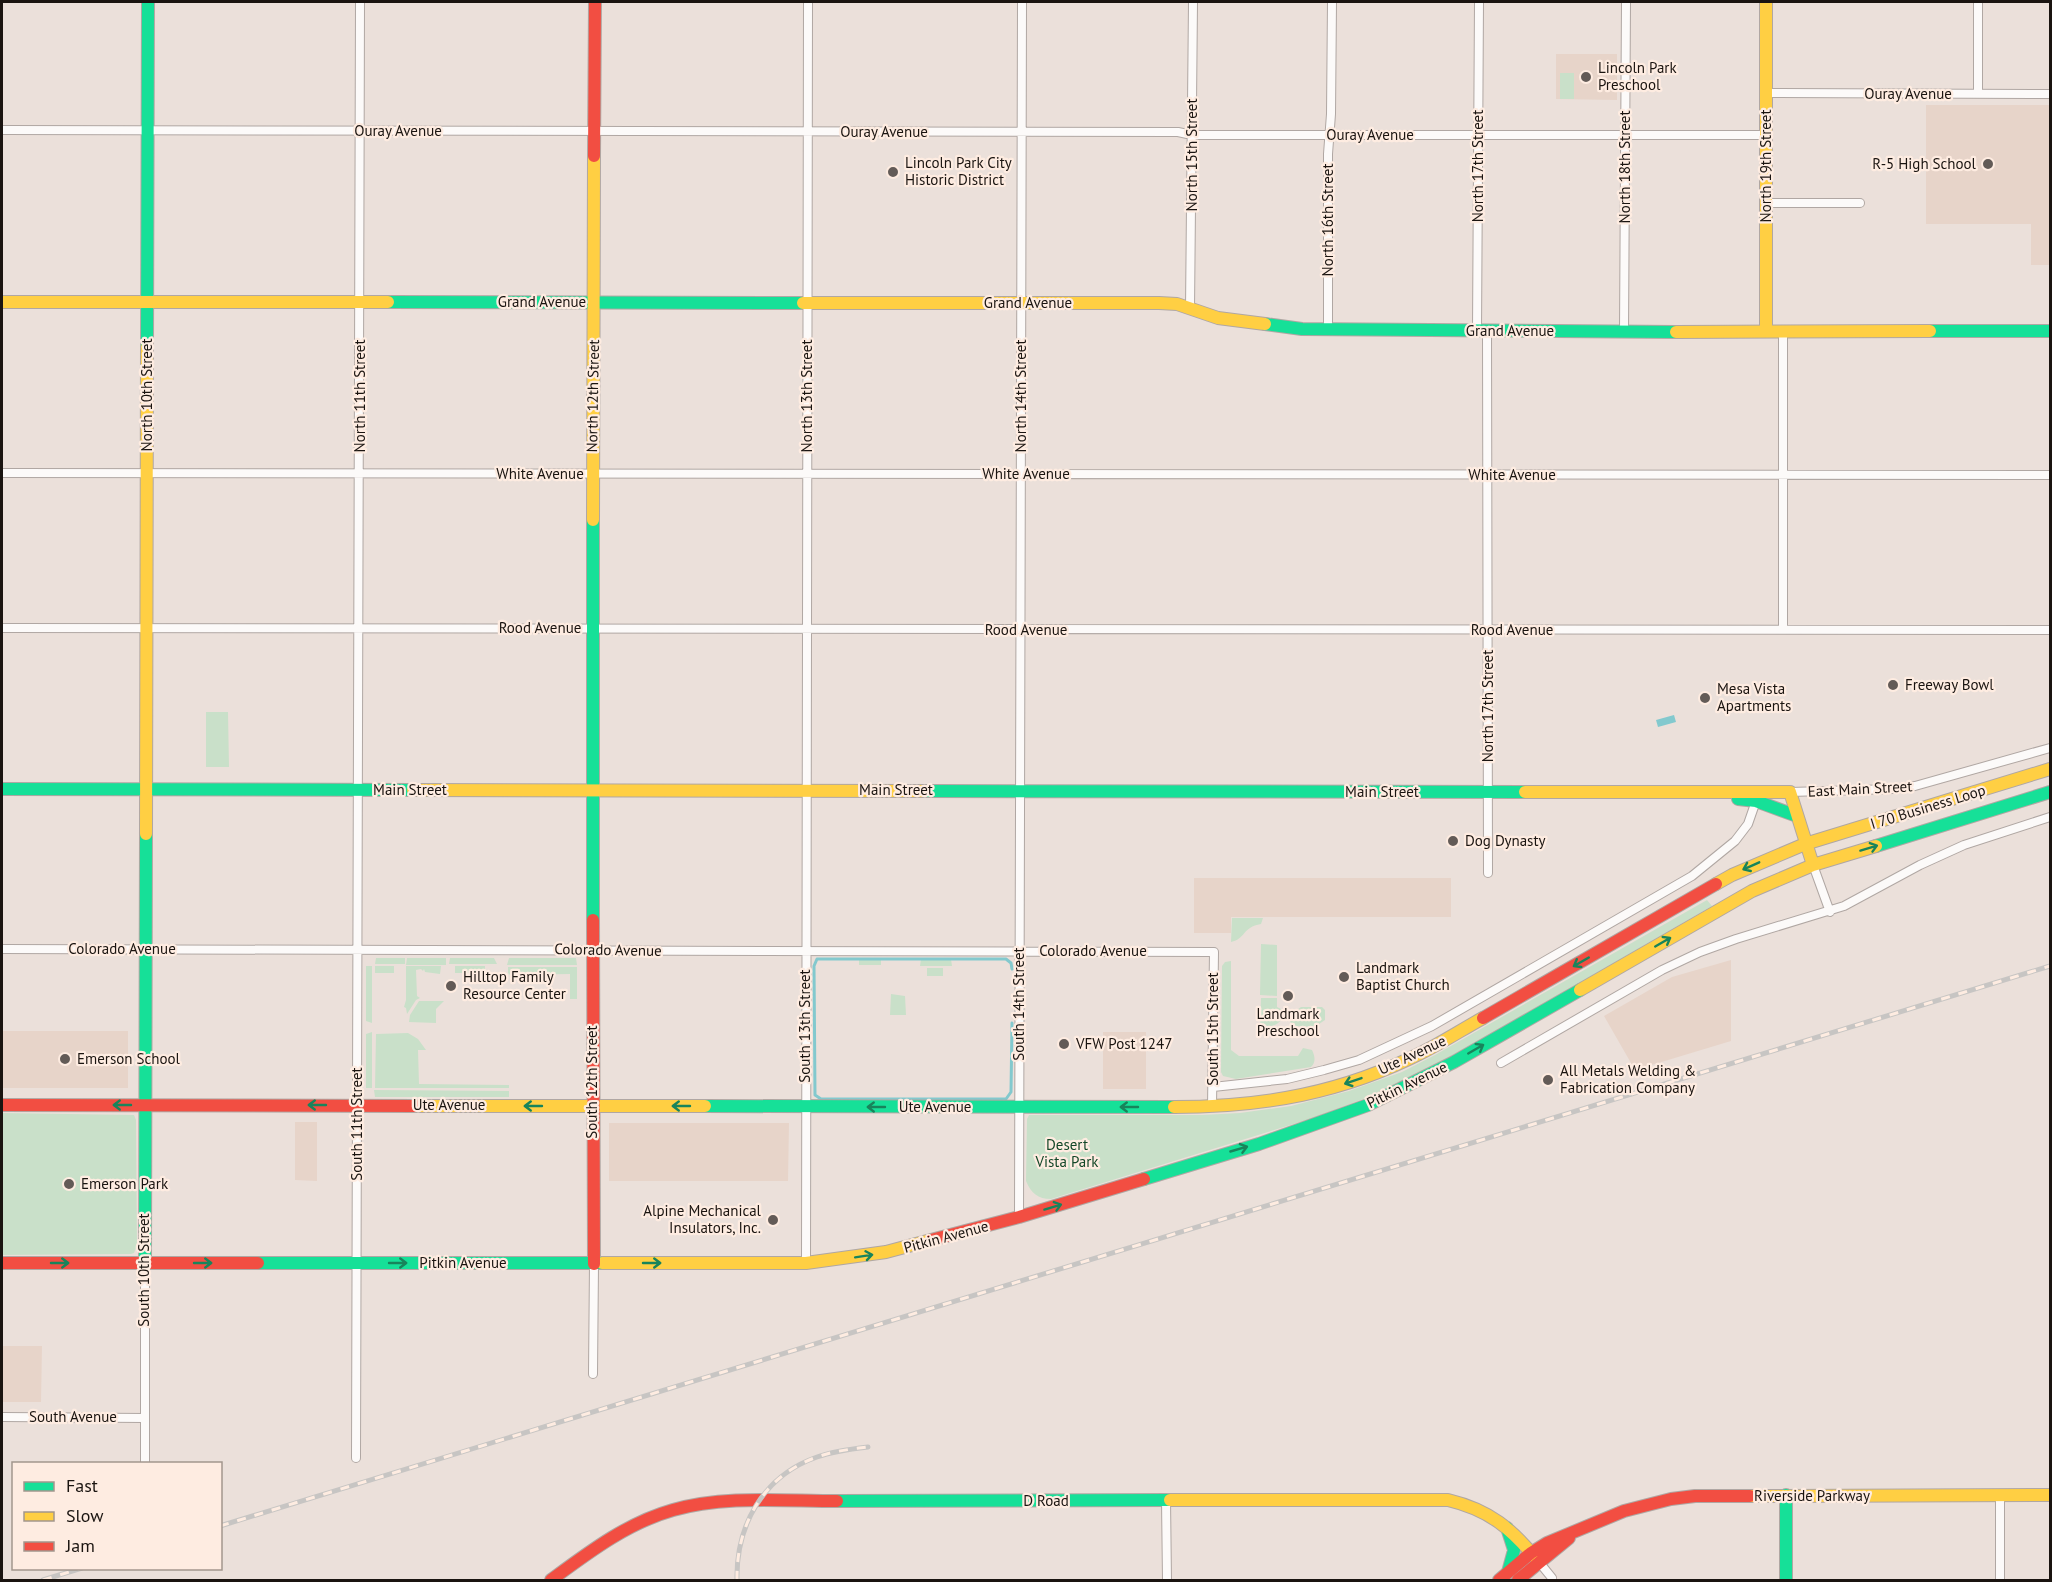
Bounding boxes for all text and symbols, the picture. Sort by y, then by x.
place label: Lincoln Park Preschool [1598,58,1677,94]
marker: Lincoln Park Preschool [1579,70,1593,84]
street label: Ouray Avenue [1864,84,1952,103]
street label: North 15th Street [1182,99,1201,211]
street label: North 17th Street [1468,110,1487,222]
street label: North 19th Street [1756,110,1775,222]
street label: North 18th Street [1615,111,1634,223]
street label: Ouray Avenue [354,121,442,140]
street label: Ouray Avenue [840,122,928,141]
street label: Ouray Avenue [1326,125,1414,144]
place label: Lincoln Park City Historic District [905,153,1012,189]
place label: R-5 High School [1872,154,1977,173]
marker: R-5 High School [1981,157,1995,171]
street label: North 16th Street [1318,164,1337,276]
marker: Lincoln Park City Historic District [886,165,900,179]
street label: Grand Avenue [498,292,586,311]
street label: Grand Avenue [984,293,1072,312]
street label: Grand Avenue [1466,321,1554,340]
street label: North 10th Street [137,339,156,451]
street label: North 12th Street [582,339,603,453]
street label: North 11th Street [350,340,369,452]
street label: North 13th Street [797,340,816,452]
street label: North 14th Street [1011,340,1030,452]
street label: White Avenue [496,464,584,483]
street label: White Avenue [982,464,1070,483]
street label: White Avenue [1468,465,1556,484]
street label: Rood Avenue [499,618,581,637]
street label: Rood Avenue [985,620,1067,639]
street label: Rood Avenue [1471,620,1553,639]
street label: North 17th Street [1478,650,1497,762]
place label: Freeway Bowl [1905,675,1994,694]
marker: Freeway Bowl [1886,678,1900,692]
place label: Mesa Vista Apartments [1717,679,1791,715]
marker: Mesa Vista Apartments [1698,691,1712,705]
street label: East Main Street [1807,776,1913,801]
street label: Main Street [373,780,447,799]
street label: Main Street [859,780,933,799]
street label: I 70 Business Loop [1868,780,1988,833]
street label: Main Street [1345,782,1419,801]
place label: Dog Dynasty [1465,831,1546,850]
marker: Dog Dynasty [1446,834,1460,848]
one-way arrow [1859,842,1878,853]
one-way arrow [1743,861,1761,872]
one-way arrow [1655,935,1672,947]
street label: Colorado Avenue [68,939,176,958]
street label: Colorado Avenue [554,939,662,960]
street label: Colorado Avenue [1039,941,1147,960]
street label: South 14th Street [1009,947,1028,1061]
one-way arrow [1573,956,1590,968]
place label: Landmark Baptist Church [1356,958,1450,994]
place label: Hilltop Family Resource Center [463,967,566,1003]
street label: South 13th Street [795,969,814,1083]
marker: Landmark Baptist Church [1337,970,1351,984]
street label: South 15th Street [1203,972,1222,1086]
marker: Hilltop Family Resource Center [444,979,458,993]
marker: Landmark Preschool [1281,989,1295,1003]
place label: Landmark Preschool [1256,1004,1320,1040]
street label: South 12th Street [582,1025,601,1139]
street label: Ute Avenue [1375,1031,1449,1079]
place label: VFW Post 1247 [1075,1034,1172,1053]
marker: VFW Post 1247 [1057,1037,1071,1051]
one-way arrow [1467,1043,1484,1055]
place label: Emerson School [77,1049,181,1068]
marker: Emerson School [58,1052,72,1066]
street label: Pitkin Avenue [1363,1057,1450,1112]
place label: All Metals Welding & Fabrication Company [1560,1061,1696,1097]
street label: South 11th Street [347,1067,366,1181]
marker: All Metals Welding & Fabrication Company [1541,1073,1555,1087]
one-way arrow [1344,1076,1363,1087]
street label: Ute Avenue [413,1095,485,1114]
street label: Ute Avenue [899,1097,971,1116]
one-way arrow [113,1099,133,1111]
one-way arrow [308,1099,328,1111]
one-way arrow [524,1100,544,1112]
one-way arrow [672,1100,692,1112]
one-way arrow [867,1101,887,1113]
one-way arrow [1120,1101,1140,1113]
park label: Desert Vista Park [1035,1135,1099,1171]
one-way arrow [1229,1143,1248,1155]
place label: Emerson Park [81,1174,169,1193]
marker: Emerson Park [62,1177,76,1191]
place label: Alpine Mechanical Insulators, Inc. [643,1201,762,1237]
one-way arrow [1043,1201,1062,1212]
street label: South 10th Street [134,1213,153,1327]
marker: Alpine Mechanical Insulators, Inc. [766,1213,780,1227]
street label: Pitkin Avenue [901,1216,990,1257]
one-way arrow [854,1250,873,1261]
street label: Pitkin Avenue [419,1253,507,1272]
one-way arrow [49,1257,69,1269]
one-way arrow [193,1257,213,1269]
one-way arrow [388,1257,408,1269]
one-way arrow [642,1258,662,1269]
street label: South Avenue [29,1407,117,1426]
legend [12,1462,222,1570]
text: Fast [66,1474,98,1497]
street label: Riverside Parkway [1754,1486,1870,1505]
street label: D Road [1023,1491,1069,1510]
text: Slow [66,1504,104,1527]
text: Jam [65,1534,95,1557]

